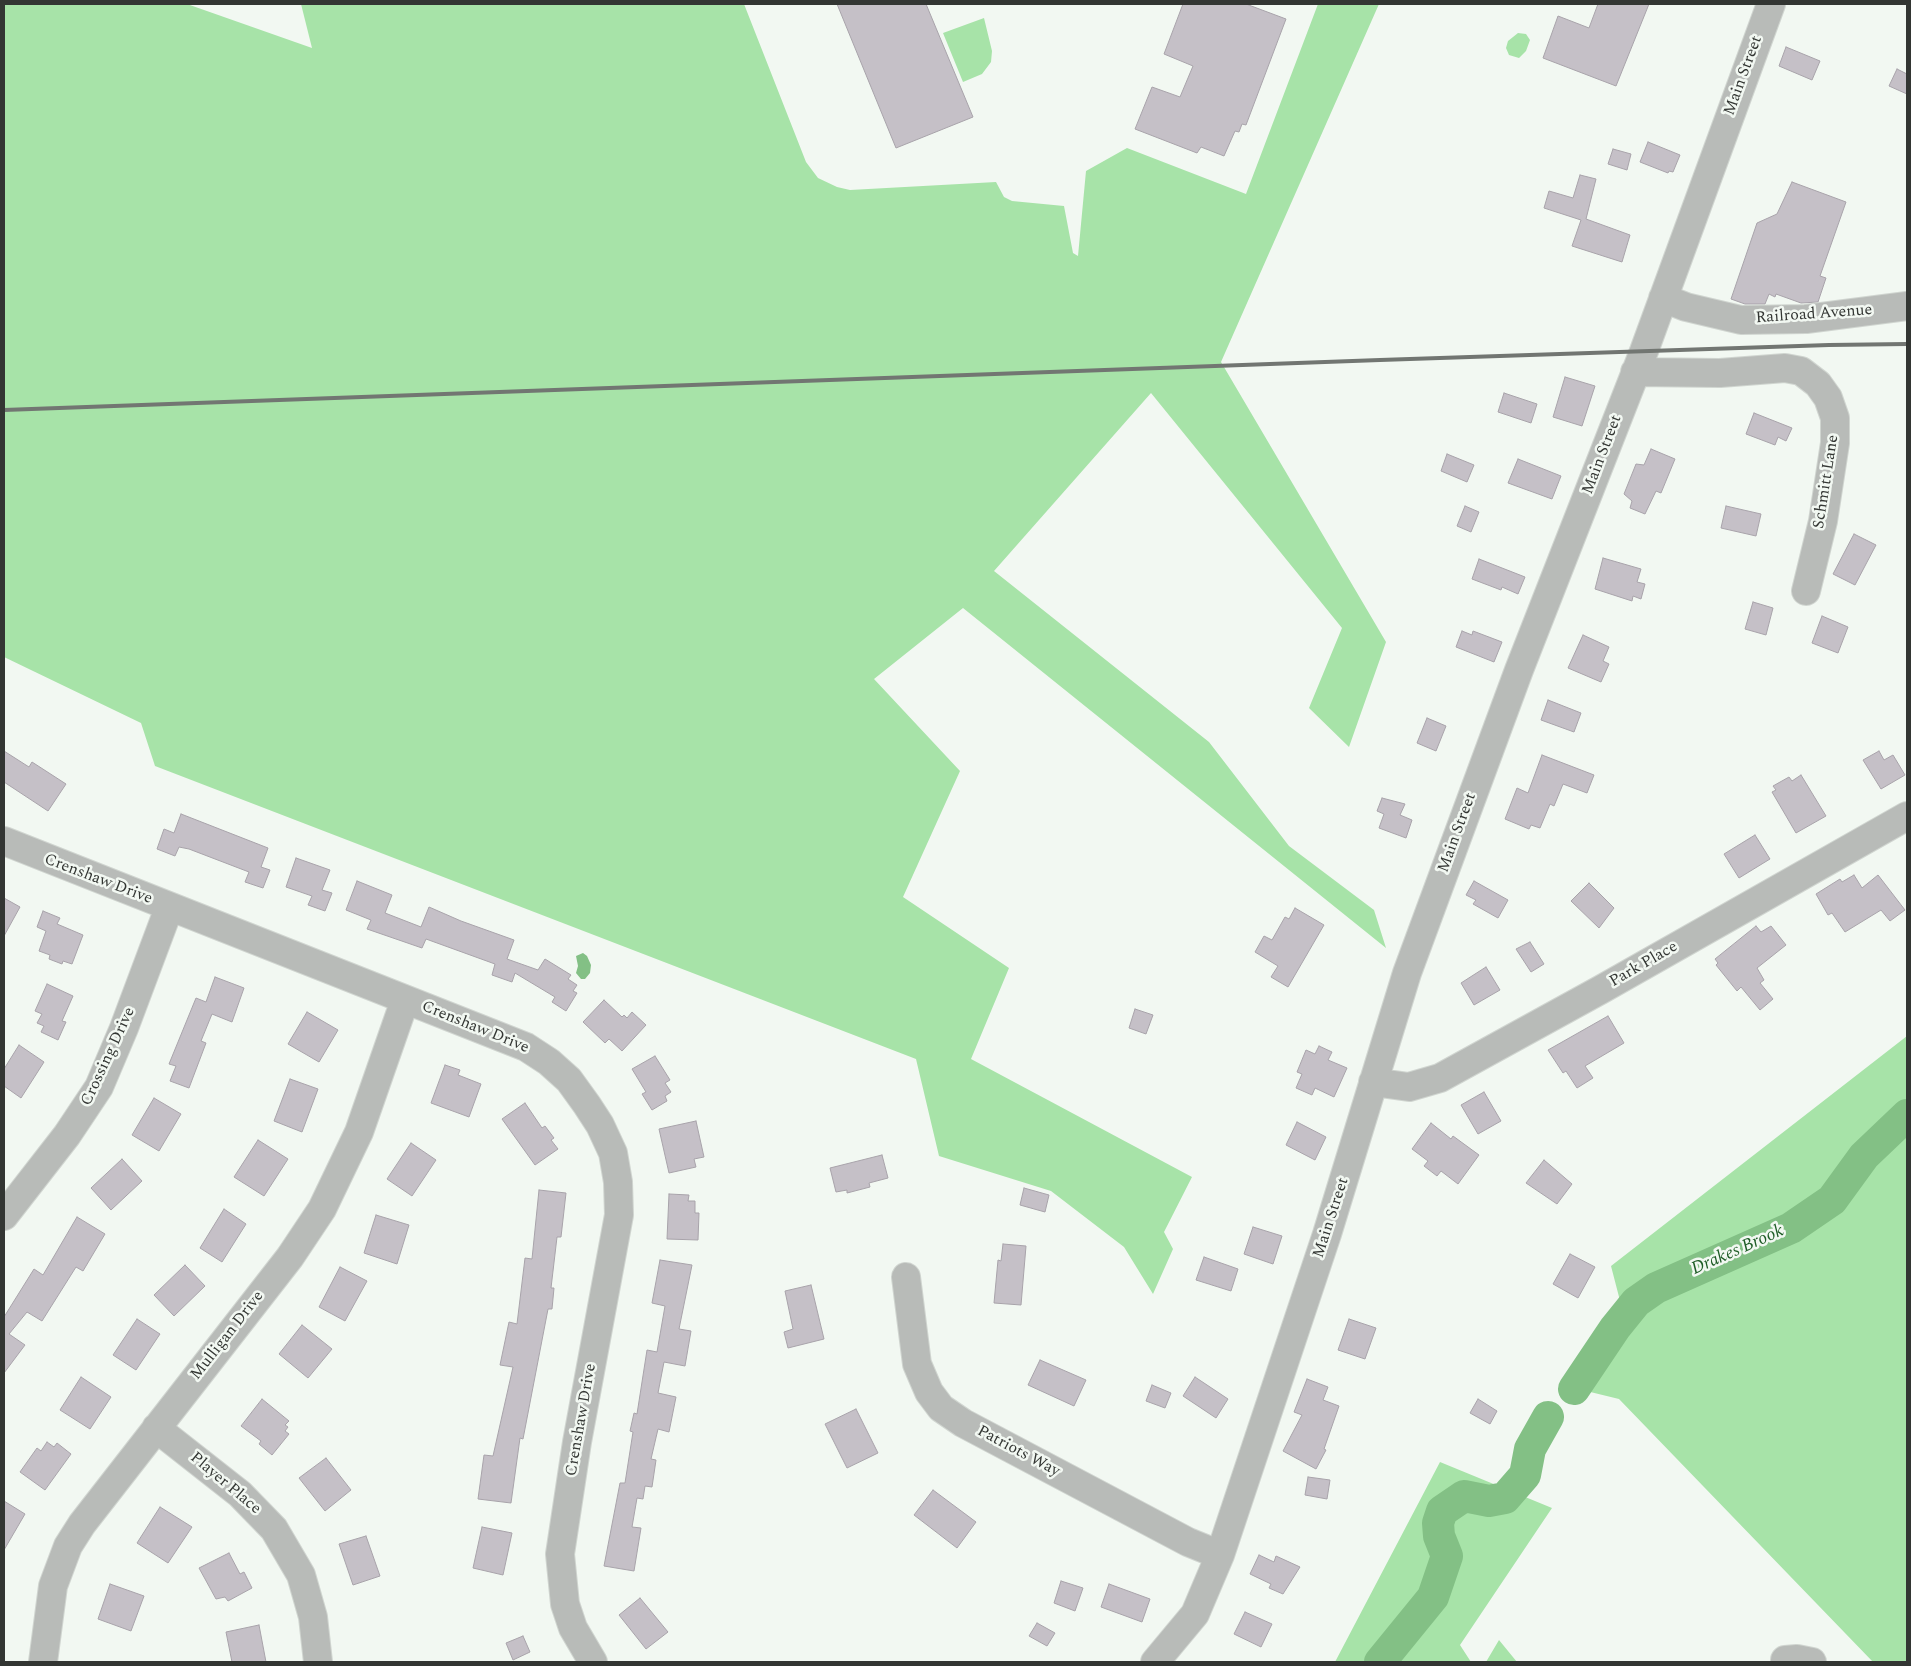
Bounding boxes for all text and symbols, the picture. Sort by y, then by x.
street label: Main Street [1721,33,1767,119]
street label: Railroad Avenue [1755,301,1873,329]
street label: Main Street [1579,413,1627,497]
street label: Schmitt Lane [1810,434,1844,530]
street label: Main Street [1435,790,1481,876]
street label: Crenshaw Drive [41,851,155,909]
street label: Park Place [1607,938,1681,992]
street label: Crenshaw Drive [418,998,532,1058]
street label: Crossing Drive [78,1005,140,1109]
street label: Main Street [1310,1175,1354,1261]
water label: Drakes Brook [1688,1221,1788,1281]
street label: Mulligan Drive [187,1288,269,1384]
street label: Crenshaw Drive [563,1362,601,1478]
street label: Patriots Way [973,1422,1063,1482]
street label: Player Place [186,1449,264,1519]

